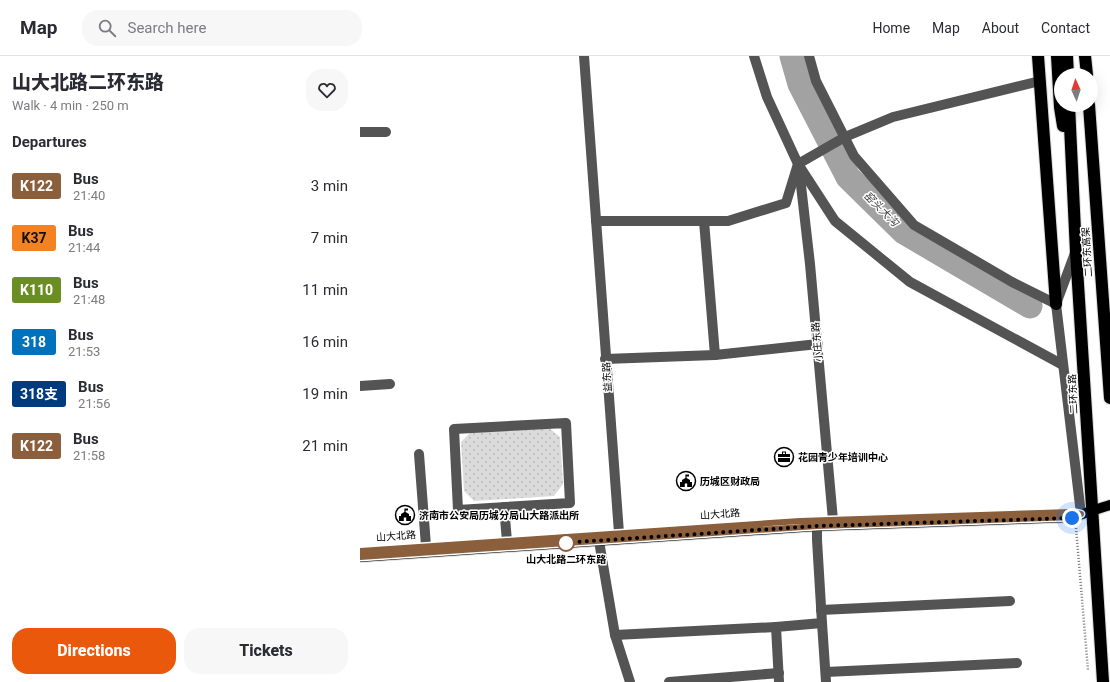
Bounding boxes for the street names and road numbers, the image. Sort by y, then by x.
street label: 二环东高架 [1080,227,1094,277]
street label: 小庄东路 [810,322,824,362]
street label: 益东路 [600,362,614,392]
street label: 二环东路 [1066,374,1080,414]
street label: 山大北路 [700,507,740,521]
street label: 山大北路 [376,529,416,543]

